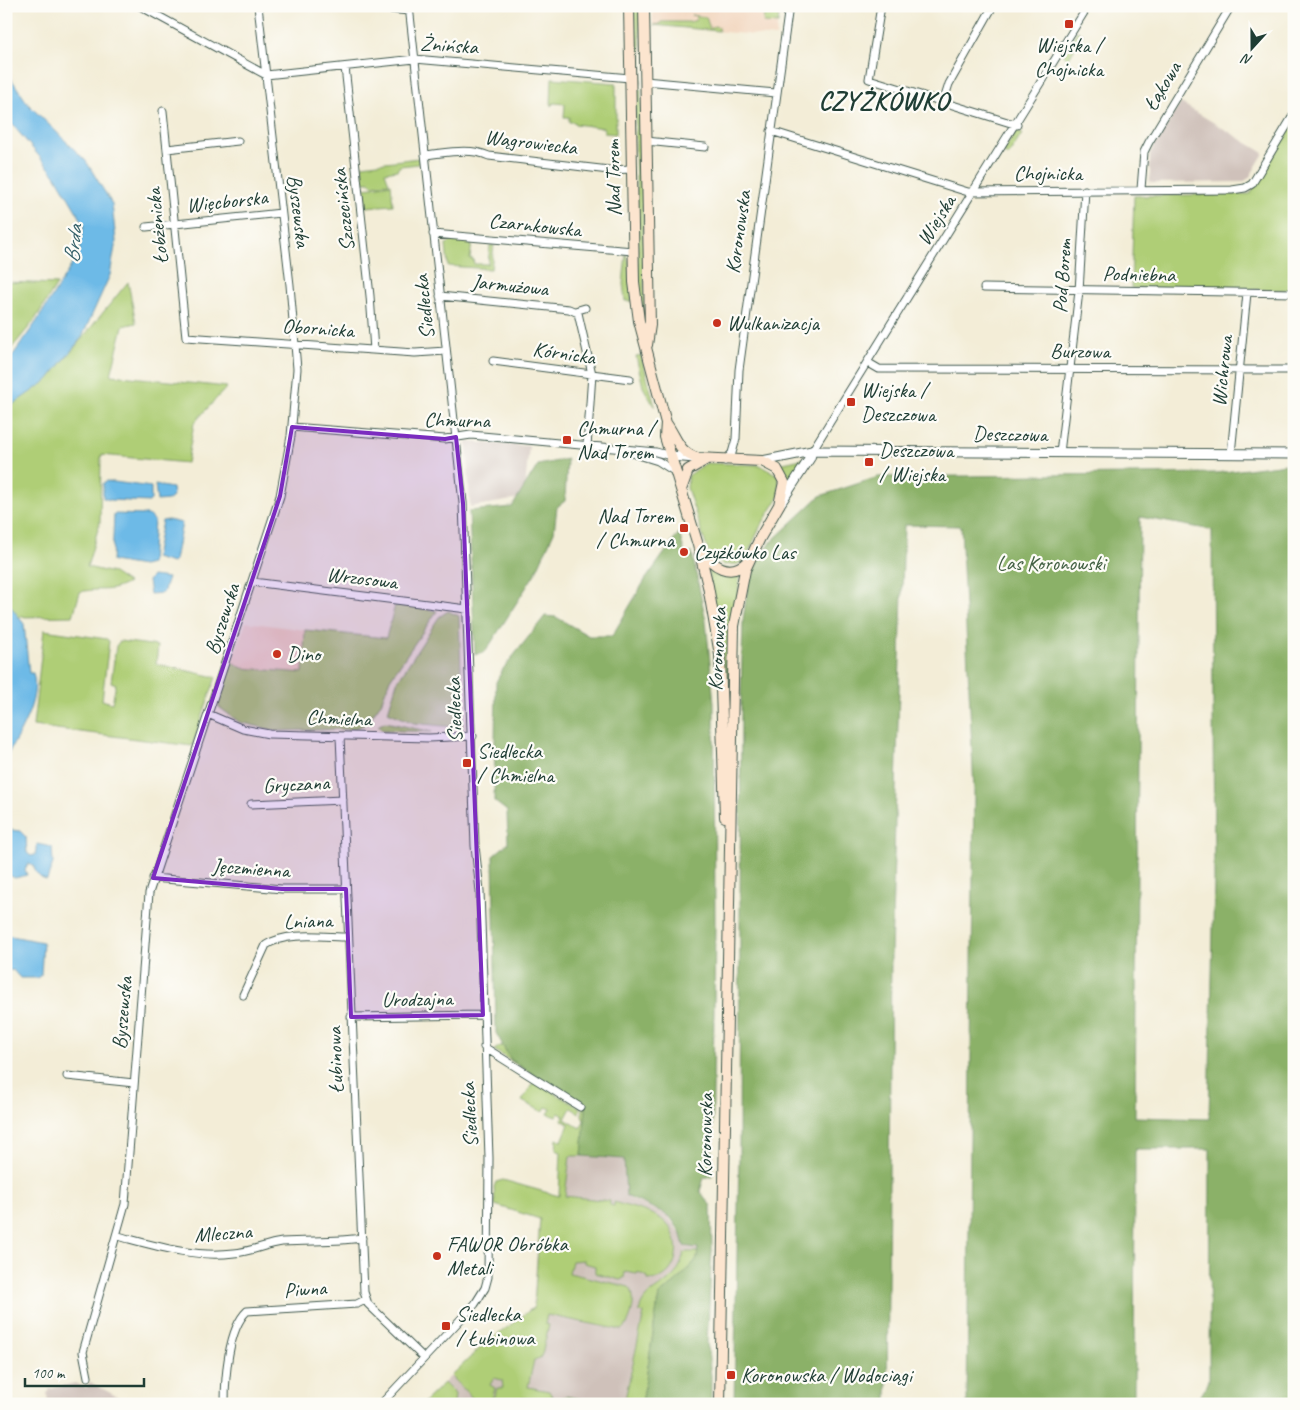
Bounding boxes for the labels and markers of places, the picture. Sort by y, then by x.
marker: Wiejska / Chojnicka [1063,18,1075,30]
place label: Wiejska / Chojnicka [1035,32,1106,82]
place label: Wulkanizacja [727,310,821,336]
marker: Wulkanizacja [711,317,723,329]
place label: Wiejska / Deszczowa [861,377,938,427]
marker: Wiejska / Deszczowa [845,396,857,408]
place label: Chmurna / Nad Torem [577,415,659,465]
marker: Chmurna / Nad Torem [561,434,573,446]
place label: Deszczowa / Wiejska [879,437,956,487]
marker: Deszczowa / Wiejska [863,456,875,468]
place label: Nad Torem / Chmurna [596,503,676,553]
marker: Nad Torem / Chmurna [678,522,690,534]
place label: Czyżkówko Las [694,539,797,565]
marker: Czyżkówko Las [678,546,690,558]
place label: Dino [287,641,323,667]
marker: Dino [271,648,283,660]
place label: Siedlecka / Chmielna [477,738,556,788]
marker: Siedlecka / Chmielna [461,757,473,769]
place label: FAWOR Obróbka Metali [447,1231,569,1281]
marker: FAWOR Obróbka Metali [431,1250,443,1262]
place label: Siedlecka / Łubinowa [456,1301,536,1351]
marker: Siedlecka / Łubinowa [440,1320,452,1332]
place label: Koronowska / Wodociągi [741,1362,915,1388]
marker: Koronowska / Wodociągi [725,1369,737,1381]

